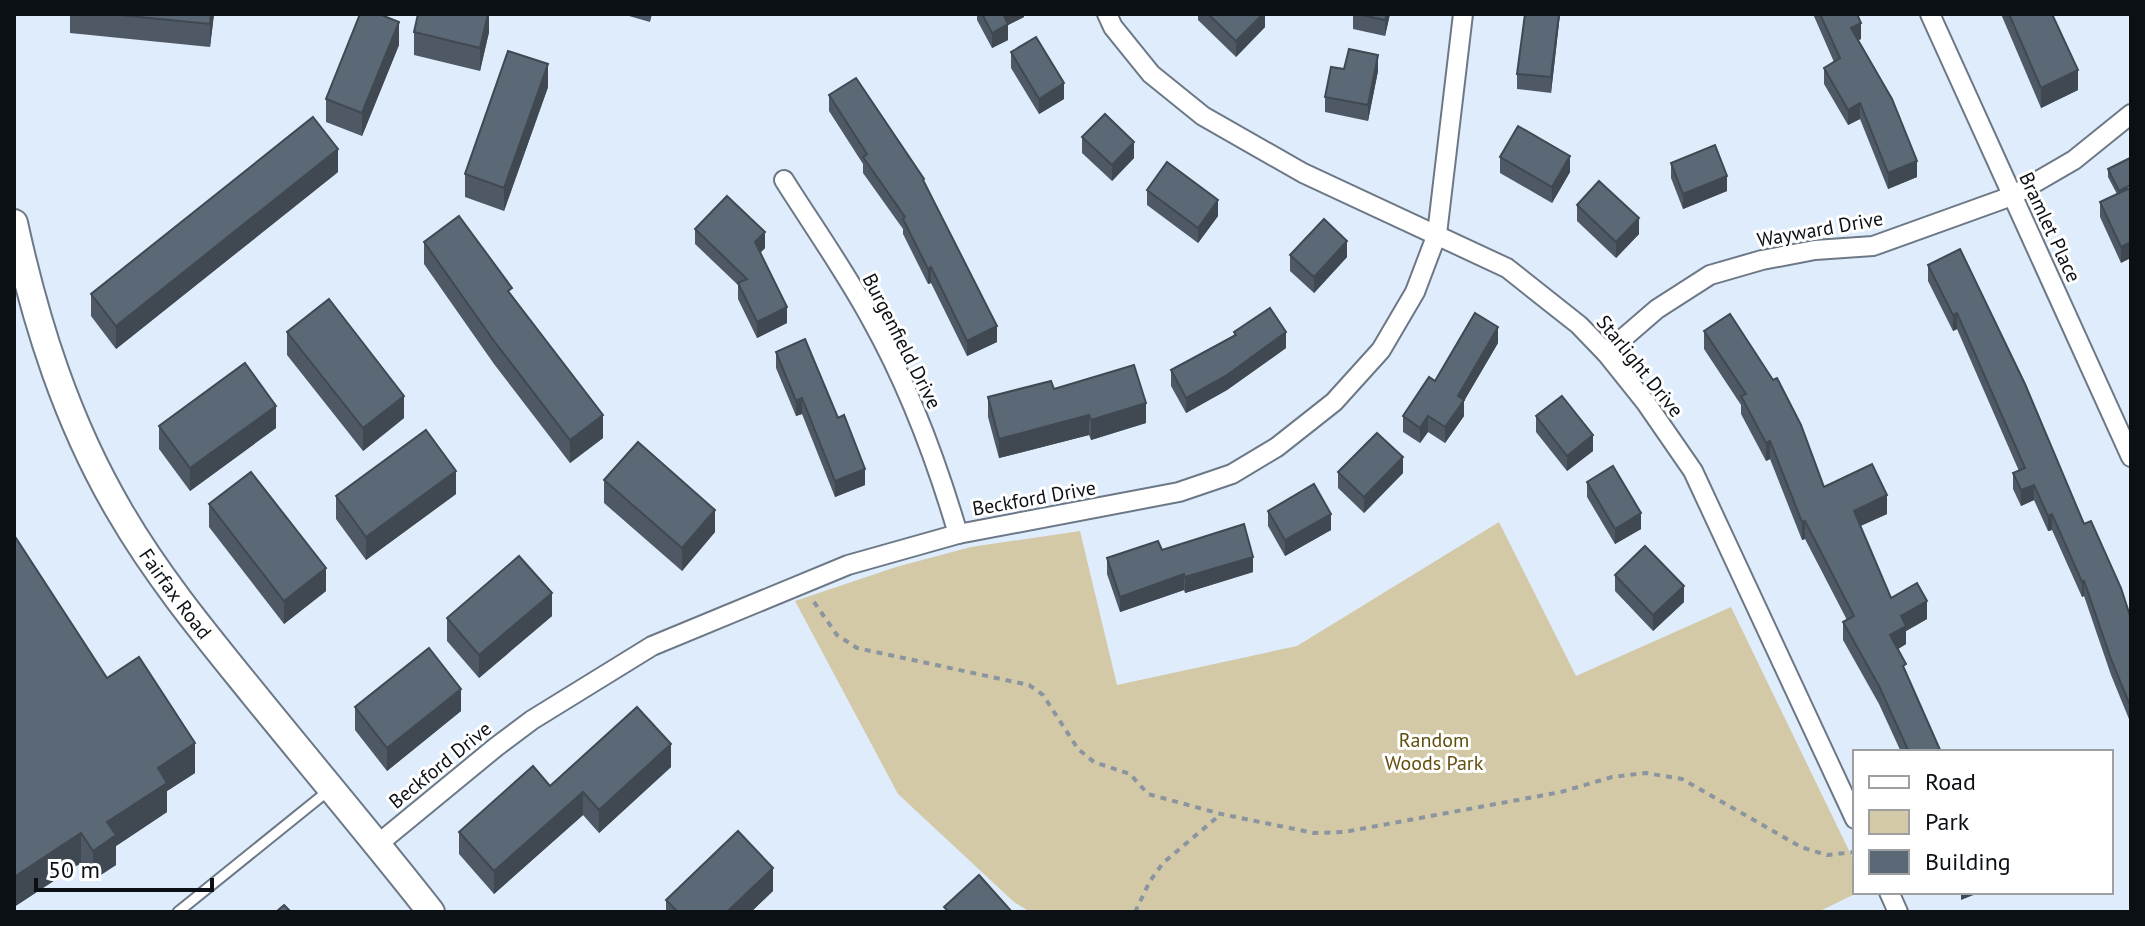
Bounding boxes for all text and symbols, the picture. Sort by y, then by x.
street label: Bramlet Place [2013,168,2087,286]
street label: Wayward Drive [1755,205,1885,253]
street label: Burgenfield Drive [857,269,947,413]
street label: Starlight Drive [1591,310,1689,422]
street label: Beckford Drive [970,474,1098,522]
street label: Fairfax Road [133,544,217,644]
street label: Beckford Drive [383,716,497,814]
park label: Random Woods Park [1385,727,1484,776]
legend [1853,750,2113,894]
text: Road [1925,766,1976,797]
text: Park [1925,806,1970,837]
scale bar [36,842,212,892]
text: Building [1925,846,2011,877]
text: 50 m [48,854,100,885]

